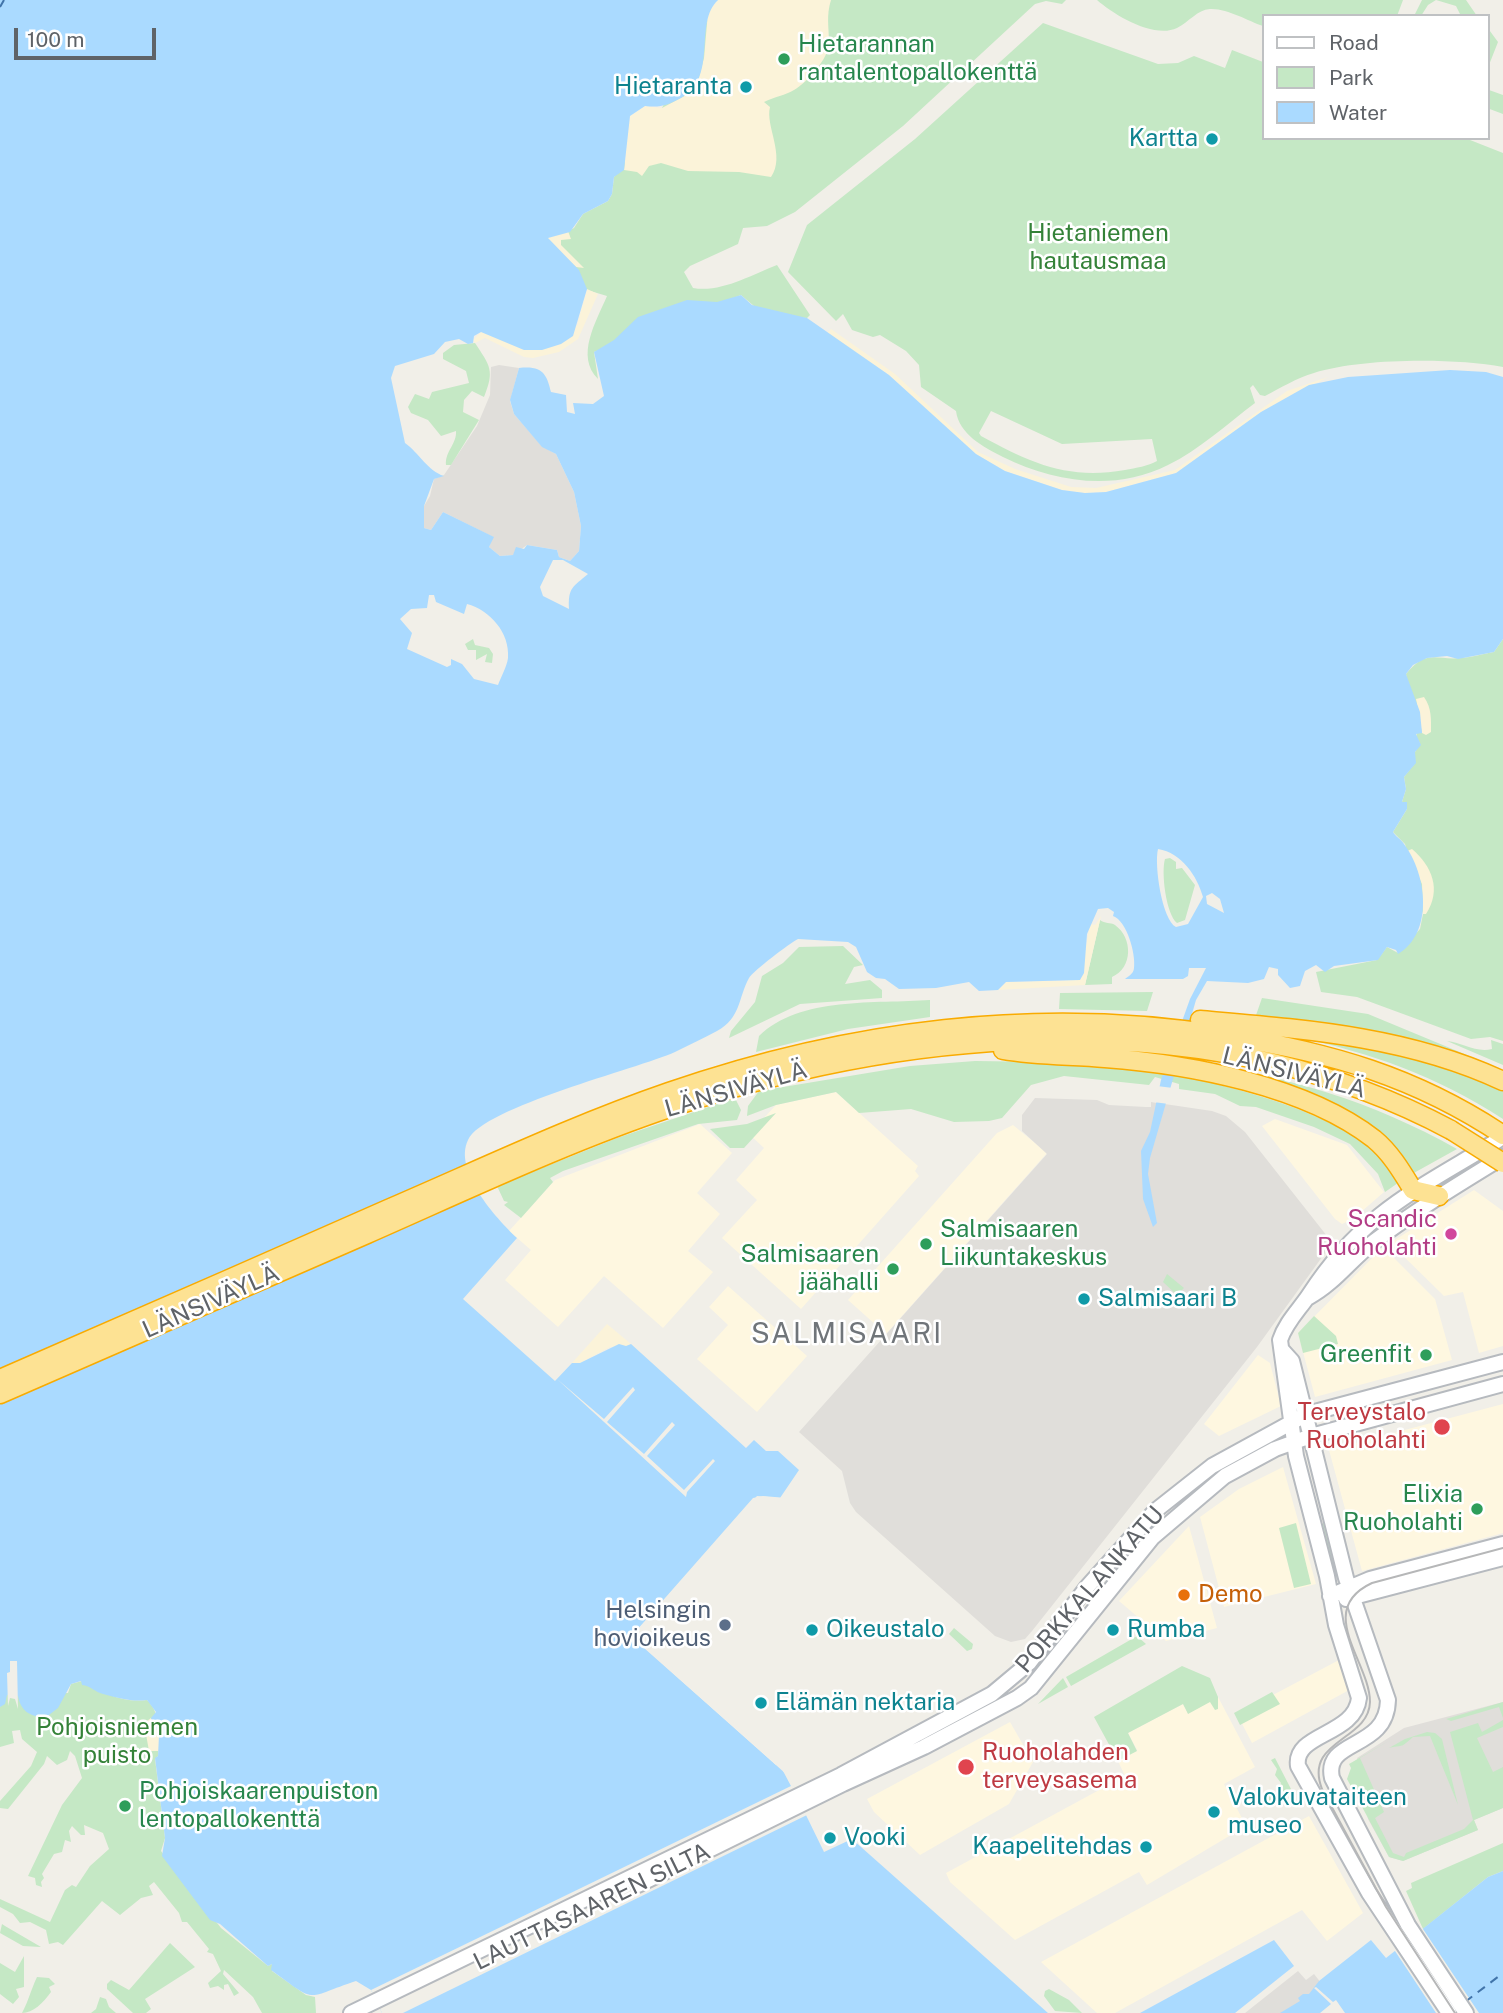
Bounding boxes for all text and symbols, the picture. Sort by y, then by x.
scale bar [18,14,159,58]
legend [1262,14,1489,140]
text: 100 m [27,27,84,52]
text: Road [1329,30,1379,55]
place label: Hietarannan rantalentopallokenttä [798,31,1037,87]
marker: Hietarannan rantalentopallokenttä [776,51,792,67]
text: Park [1329,65,1374,90]
place label: Hietaranta [614,73,732,101]
marker: Hietaranta [738,79,754,95]
text: Water [1329,100,1387,125]
place label: Kartta [1129,125,1198,153]
marker: Kartta [1204,131,1220,147]
park label: Hietaniemen hautausmaa [1027,220,1169,276]
street label: LÄNSIVÄYLÄ [1219,1041,1369,1105]
street label: LÄNSIVÄYLÄ [662,1056,810,1124]
place label: Scandic Ruoholahti [1317,1206,1437,1262]
place label: Salmisaaren Liikuntakeskus [940,1216,1107,1272]
marker: Scandic Ruoholahti [1443,1226,1459,1242]
marker: Salmisaaren Liikuntakeskus [918,1236,934,1252]
place label: Salmisaaren jäähalli [741,1241,879,1297]
street label: LÄNSIVÄYLÄ [138,1259,284,1345]
marker: Salmisaaren jäähalli [885,1261,901,1277]
place label: Salmisaari B [1098,1285,1237,1313]
marker: Salmisaari B [1076,1291,1092,1307]
district label: SALMISAARI [752,1317,942,1351]
place label: Greenfit [1320,1341,1412,1369]
marker: Greenfit [1418,1347,1434,1363]
place label: Terveystalo Ruoholahti [1298,1399,1426,1455]
marker: Terveystalo Ruoholahti [1432,1417,1452,1437]
place label: Elixia Ruoholahti [1343,1481,1463,1537]
street label: PORKKALANKATU [1010,1501,1170,1679]
marker: Elixia Ruoholahti [1469,1501,1485,1517]
place label: Demo [1198,1581,1263,1609]
marker: Demo [1176,1587,1192,1603]
place label: Helsingin hovioikeus [594,1597,711,1653]
place label: Oikeustalo [826,1616,945,1644]
place label: Rumba [1127,1616,1205,1644]
marker: Helsingin hovioikeus [717,1617,733,1633]
marker: Oikeustalo [804,1622,820,1638]
marker: Rumba [1105,1622,1121,1638]
place label: Elämän nektaria [775,1689,955,1717]
marker: Elämän nektaria [753,1695,769,1711]
park label: Pohjoisniemen puisto [36,1714,198,1770]
place label: Ruoholahden terveysasema [982,1739,1137,1795]
marker: Ruoholahden terveysasema [956,1757,976,1777]
place label: Pohjoiskaarenpuiston lentopallokenttä [139,1778,378,1834]
place label: Valokuvataiteen museo [1228,1784,1407,1840]
marker: Pohjoiskaarenpuiston lentopallokenttä [117,1798,133,1814]
marker: Valokuvataiteen museo [1206,1804,1222,1820]
place label: Vooki [844,1824,906,1852]
marker: Vooki [822,1830,838,1846]
place label: Kaapelitehdas [972,1833,1132,1861]
street label: LAUTTASAAREN SILTA [469,1837,715,1977]
marker: Kaapelitehdas [1138,1839,1154,1855]

